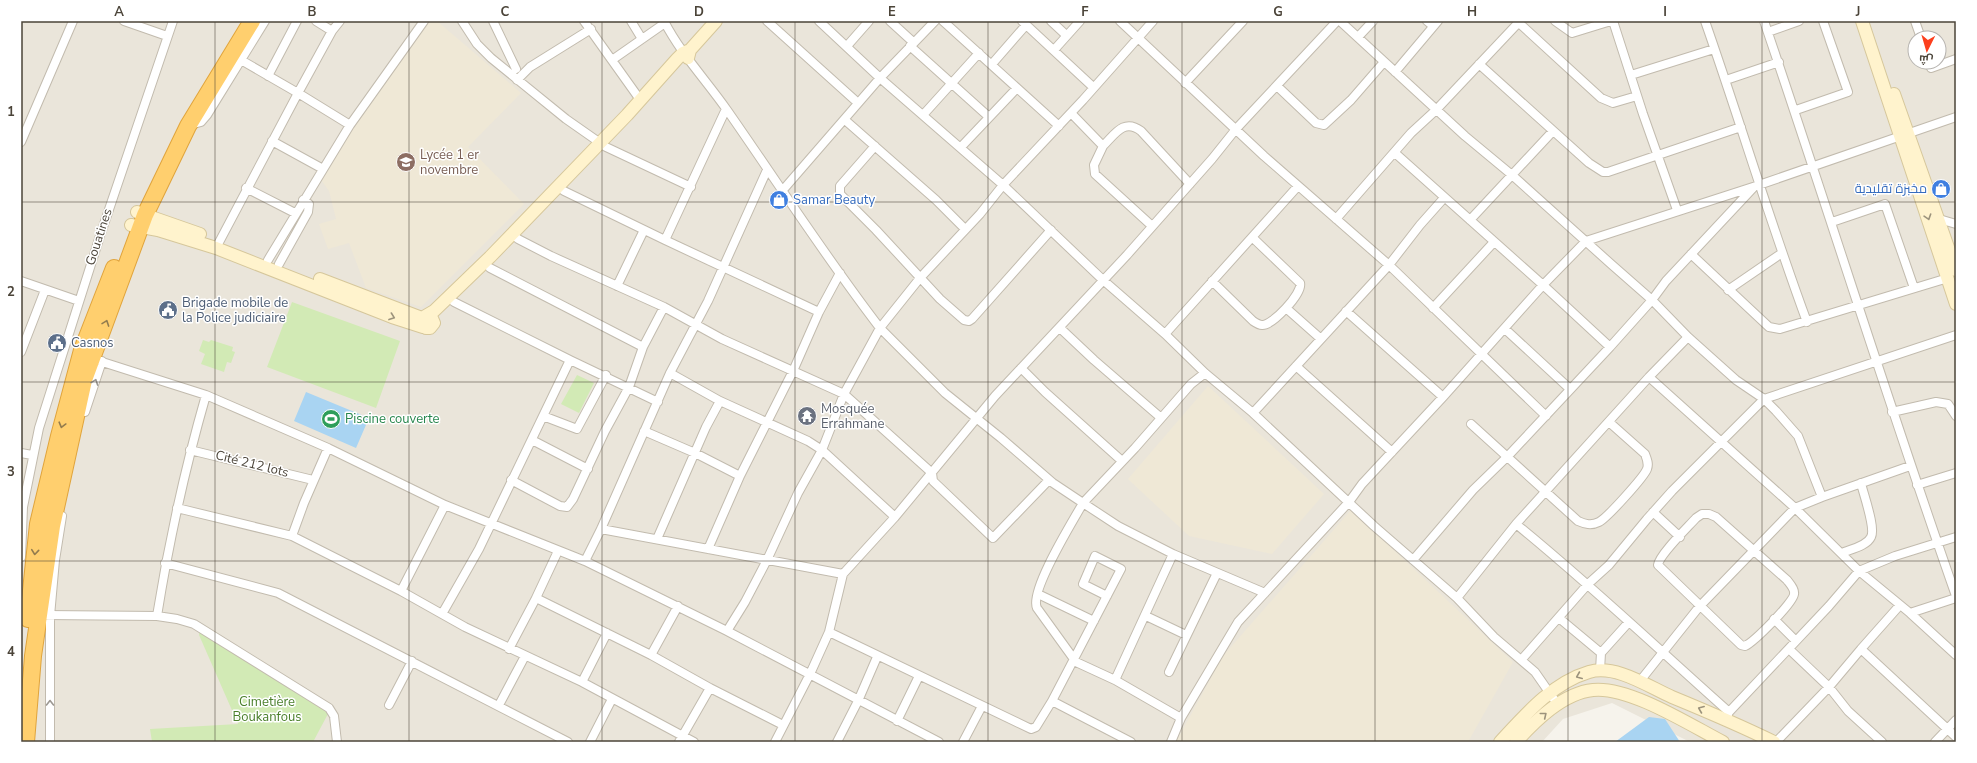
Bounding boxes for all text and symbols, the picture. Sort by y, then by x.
text: A [114,3,124,21]
text: B [308,3,317,21]
text: C [501,3,510,21]
text: D [694,3,704,21]
text: E [888,3,896,21]
text: F [1081,3,1089,21]
text: G [1273,3,1283,21]
text: H [1467,3,1477,21]
text: I [1663,3,1667,21]
text: J [1855,3,1860,21]
north arrow [1907,30,1947,70]
text: ش [1918,51,1934,68]
text: 1 [7,103,15,121]
place label: Lycée 1 er novembre [420,146,479,179]
school or university icon: Lycée 1 er novembre [395,151,417,173]
shop icon: مخبزة تقليدية [1930,178,1952,200]
place label: مخبزة تقليدية [1855,180,1927,198]
shop icon: Samar Beauty [768,189,790,211]
place label: Samar Beauty [793,191,875,209]
street label: Gouatines [81,206,117,268]
one-way arrow [1924,213,1932,220]
text: 2 [7,283,15,301]
place label: Brigade mobile de la Police judiciaire [182,294,288,327]
public building icon: Brigade mobile de la Police judiciaire [157,299,179,321]
one-way arrow [388,312,395,320]
one-way arrow [101,320,109,327]
public building icon: Casnos [46,332,68,354]
place label: Casnos [71,334,114,352]
one-way arrow [90,378,98,385]
place label: Mosquée Errahmane [821,400,884,433]
temple icon: Mosquée Errahmane [796,405,818,427]
sports icon: Piscine couverte [320,408,342,430]
place label: Piscine couverte [345,410,440,428]
one-way arrow [58,421,67,428]
street label: Cité 212 lots [213,446,291,482]
text: 3 [7,463,15,481]
one-way arrow [31,549,40,555]
text: 4 [7,643,15,661]
one-way arrow [1576,671,1584,679]
park label: Cimetière Boukanfous [233,693,301,726]
one-way arrow [46,700,54,706]
one-way arrow [1697,705,1704,713]
one-way arrow [1540,713,1547,720]

